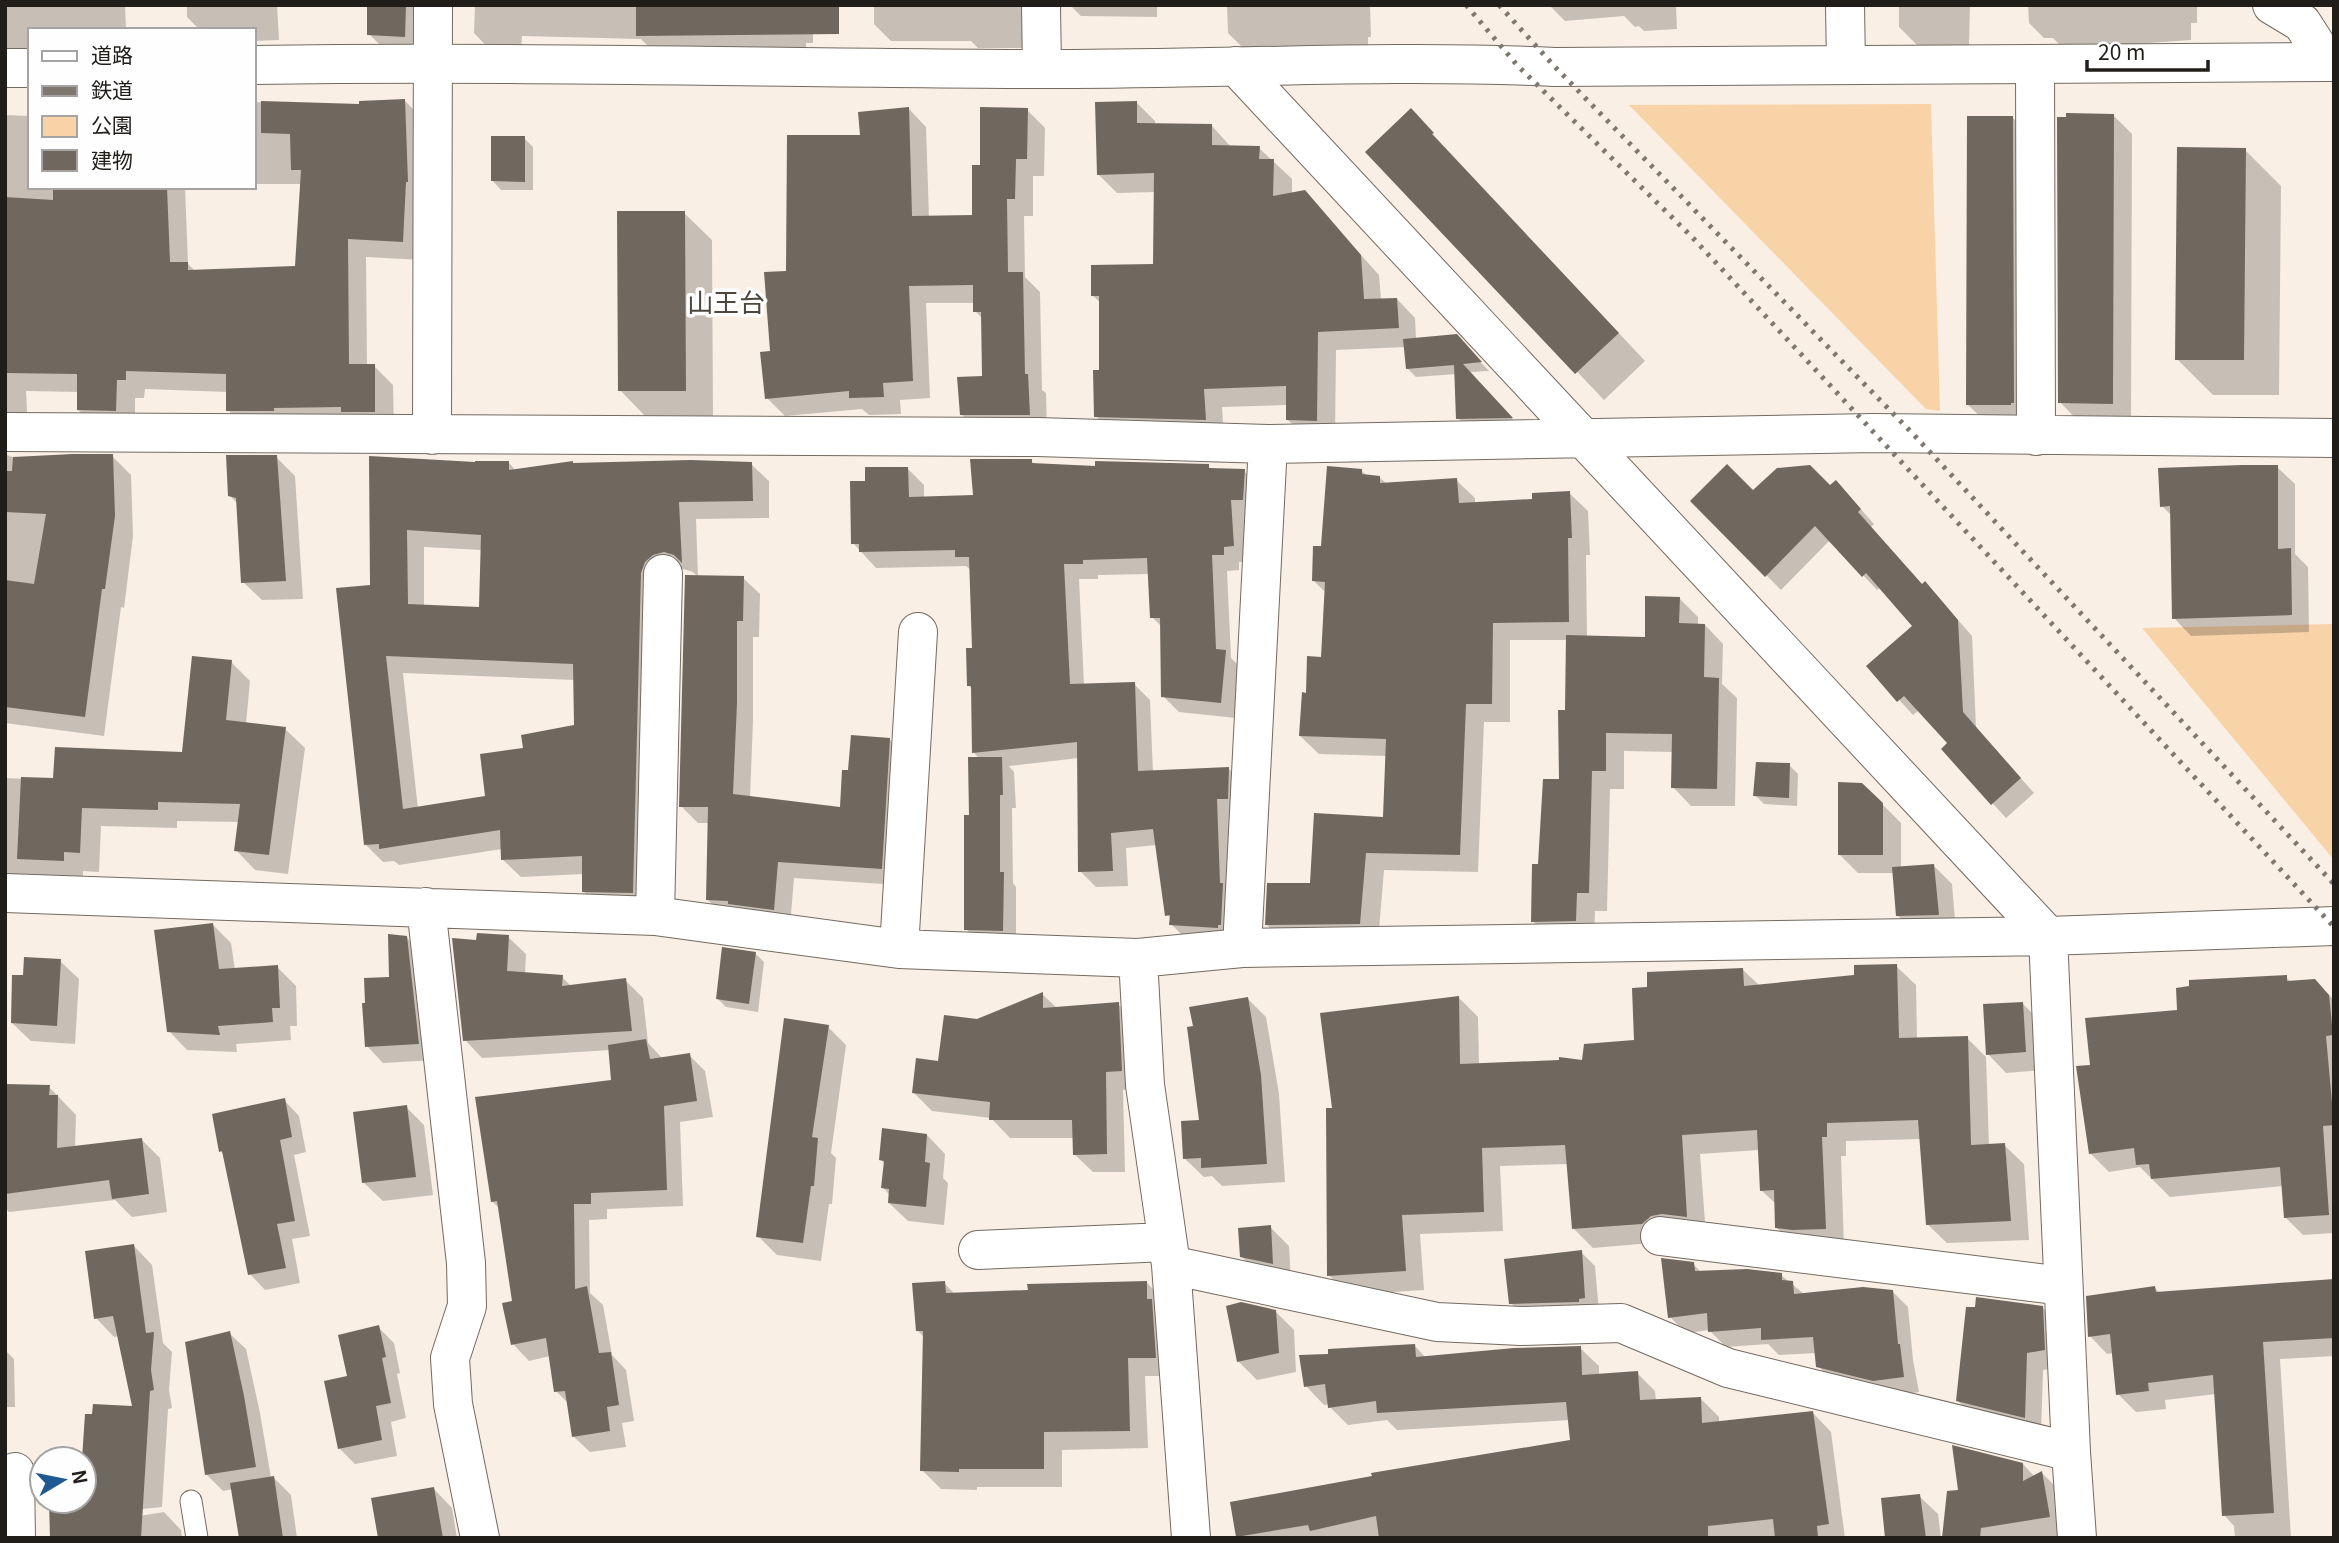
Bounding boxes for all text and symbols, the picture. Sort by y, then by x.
legend [28,28,256,189]
scale bar [2087,28,2208,72]
text: 20 m [2098,36,2145,66]
text: 道路 [91,39,133,69]
text: 鉄道 [91,74,133,104]
text: 公園 [91,109,133,139]
text: 建物 [91,144,133,174]
district label: 山王台 [687,282,765,319]
north arrow [28,1445,98,1515]
text: N [67,1467,96,1486]

